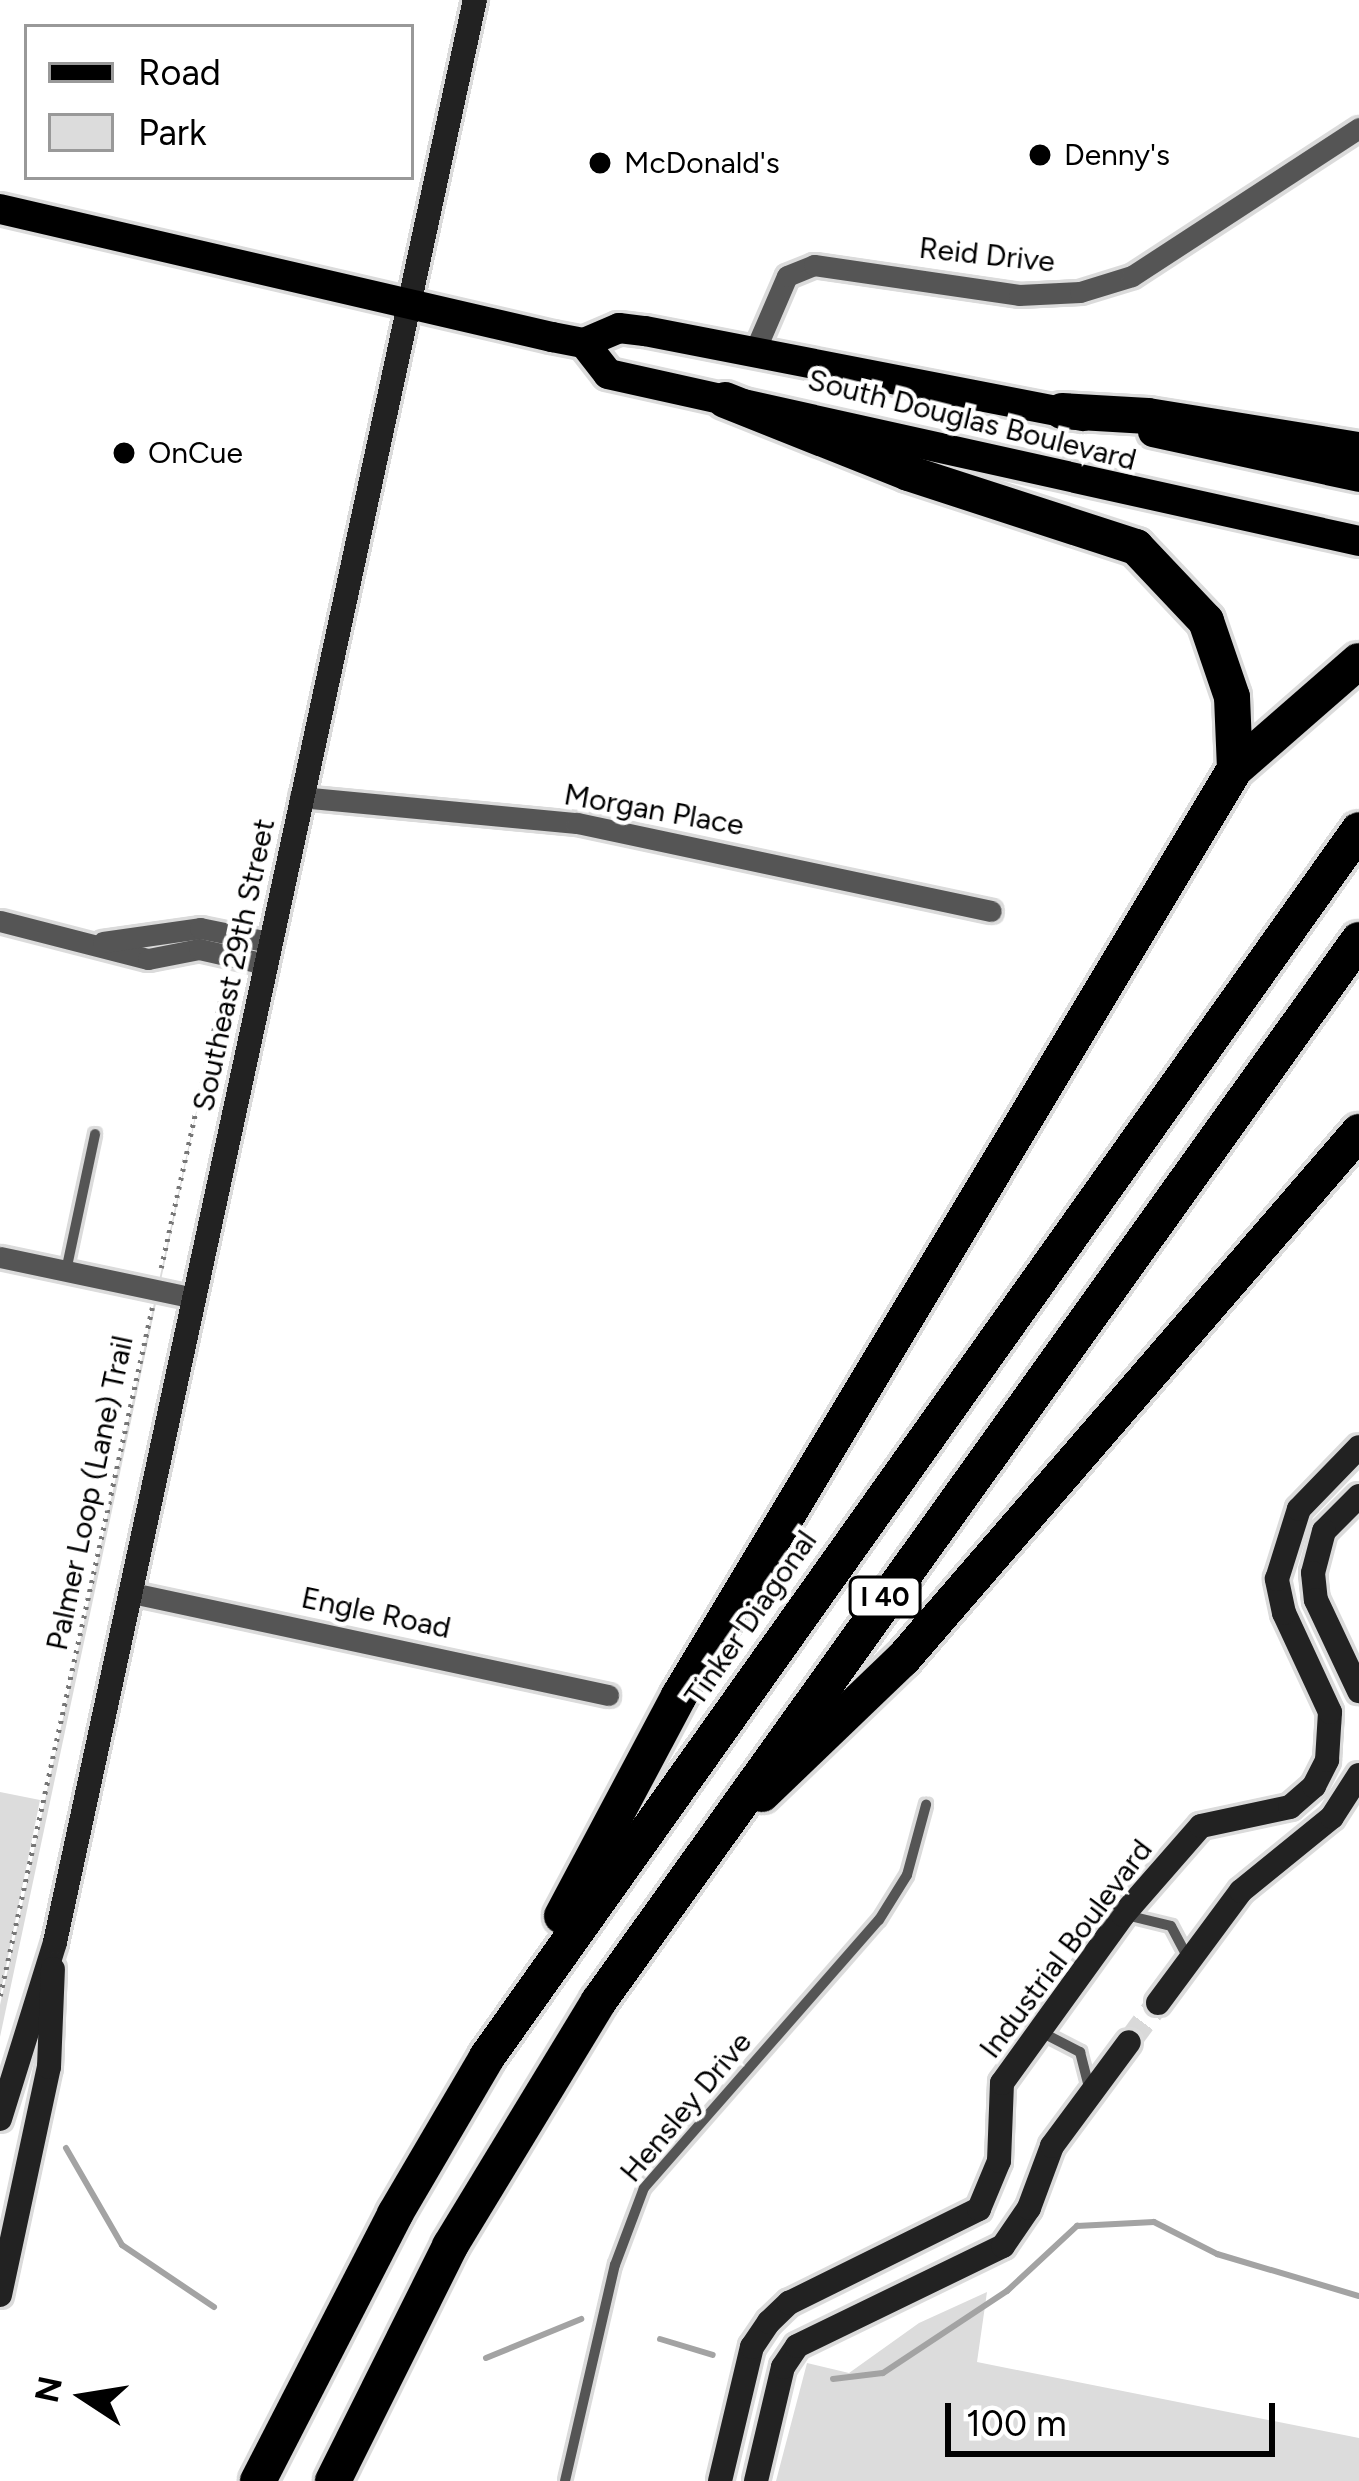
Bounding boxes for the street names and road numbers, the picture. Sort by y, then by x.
street label: Reid Drive [917,230,1057,280]
street label: South Douglas Boulevard [804,362,1140,478]
street label: Morgan Place [561,776,747,844]
street label: Southeast 29th Street [185,815,283,1115]
street label: Palmer Loop (Lane) Trail [39,1332,141,1654]
street label: Tinker Diagonal [677,1524,825,1712]
road number: I 40 [846,1576,924,1618]
street label: Engle Road [298,1580,454,1646]
street label: Industrial Boulevard [972,1833,1160,2065]
street label: Hensley Drive [613,2025,759,2189]

